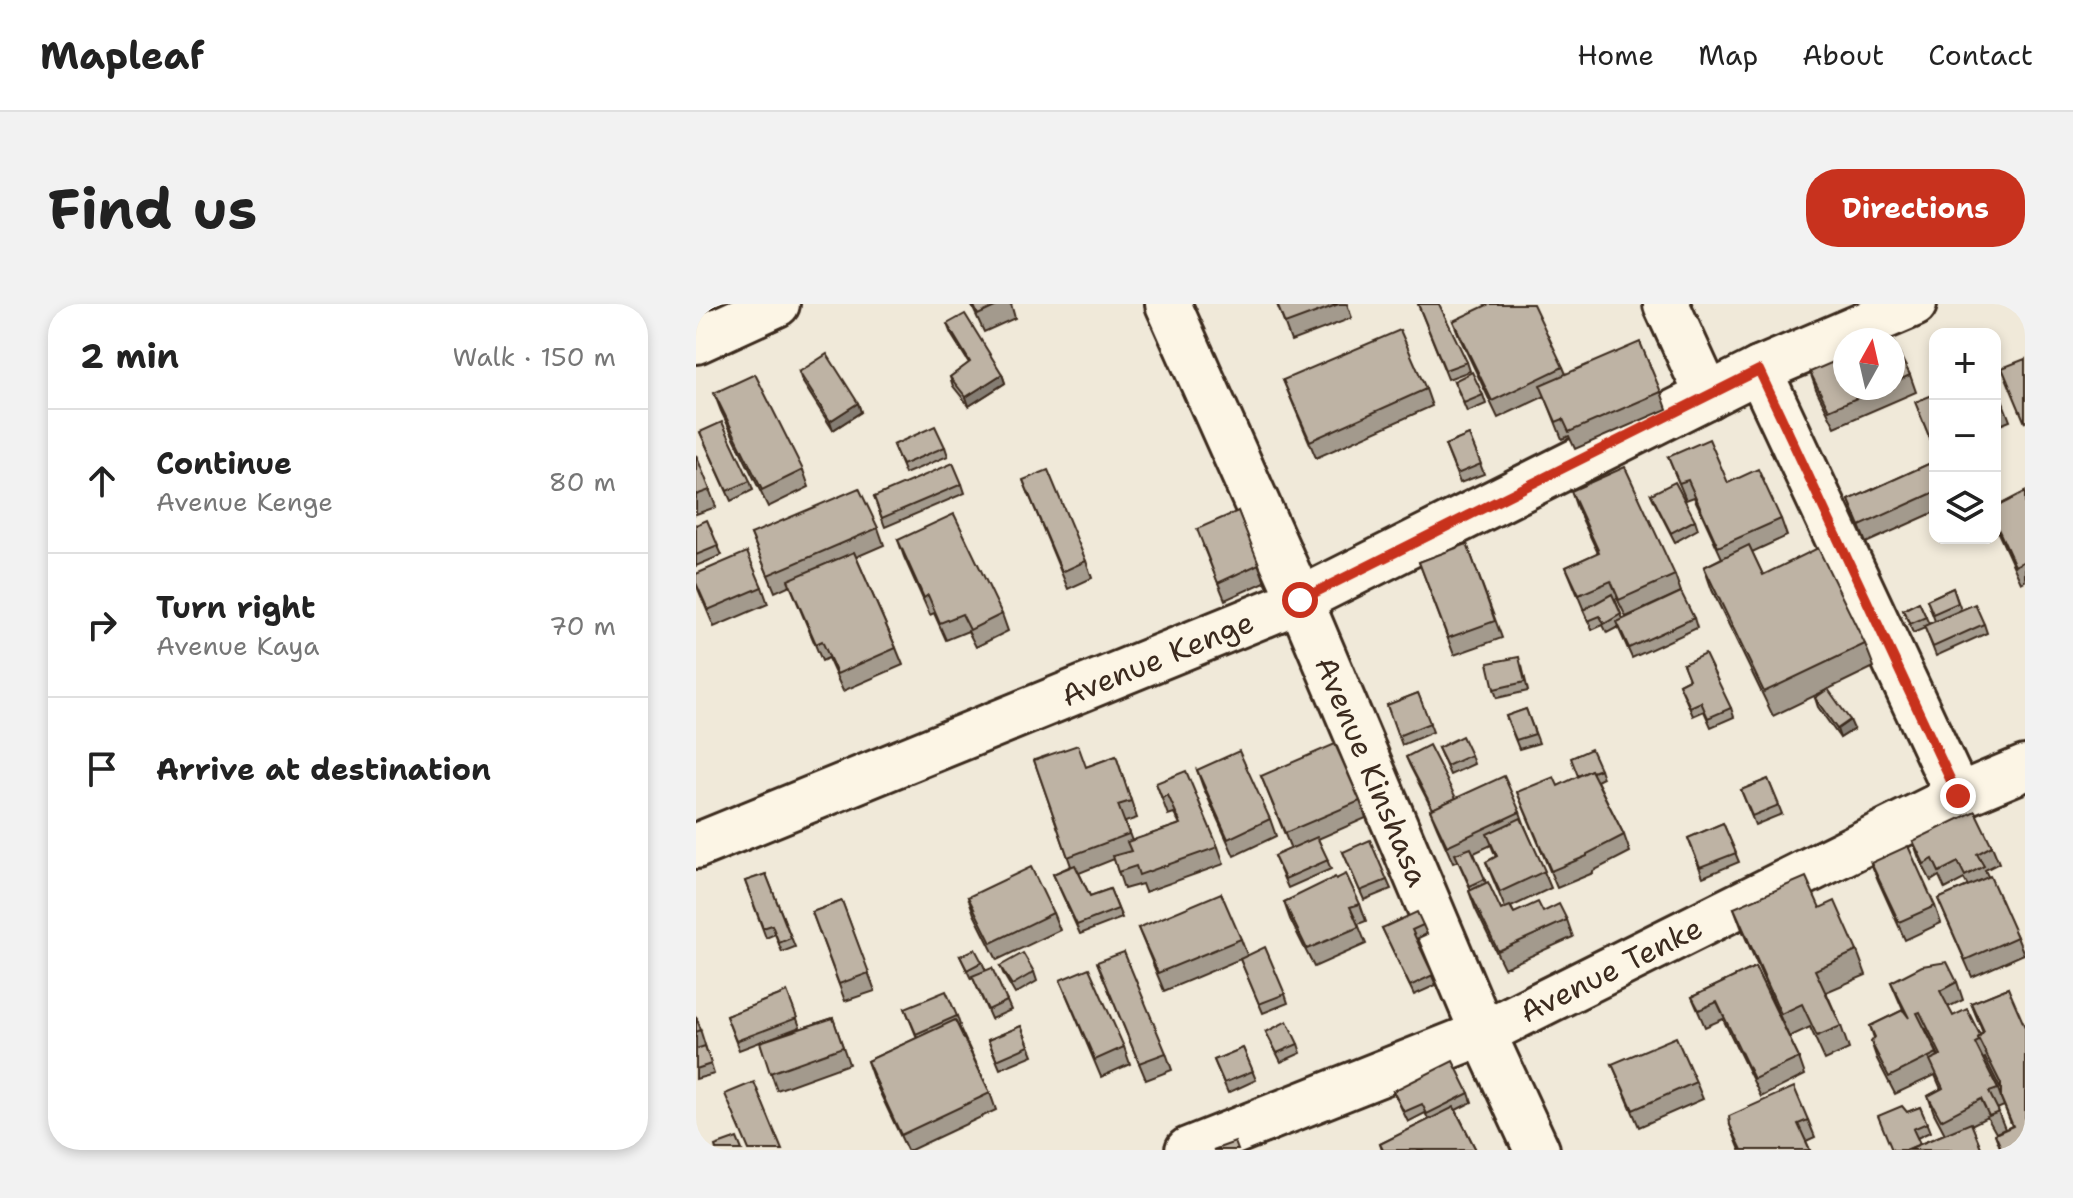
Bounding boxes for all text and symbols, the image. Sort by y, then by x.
text: Mapleaf [40,30,205,81]
text: Home [1577,36,1654,74]
text: Map [1698,36,1758,74]
text: About [1802,36,1884,74]
text: Contact [1928,36,2033,74]
button: Directions [1806,169,2025,247]
text: Find us [48,171,257,246]
north arrow [1833,328,1905,400]
map controls [1929,328,2001,544]
button: + [1929,328,2001,400]
text: 2 min [80,333,179,379]
text: Walk · 150 m [453,339,616,374]
button: − [1929,400,2001,472]
text: Continue [156,443,292,484]
icon: ahead [80,459,124,503]
text: 80 m [549,464,616,499]
button: layers [1929,472,2001,544]
text: Avenue Kenge [156,484,333,519]
route start [1282,582,1318,618]
text: Turn right [156,587,315,628]
street label: Avenue Kenge [1055,601,1260,716]
icon: right [80,603,124,647]
text: 70 m [549,608,616,643]
text: Avenue Kaya [156,628,319,663]
street label: Avenue Kinshasa [1306,650,1439,893]
icon: arrive [80,747,124,791]
text: Arrive at destination [156,749,491,790]
route end [1940,778,1976,814]
street label: Avenue Tenke [1512,907,1709,1032]

